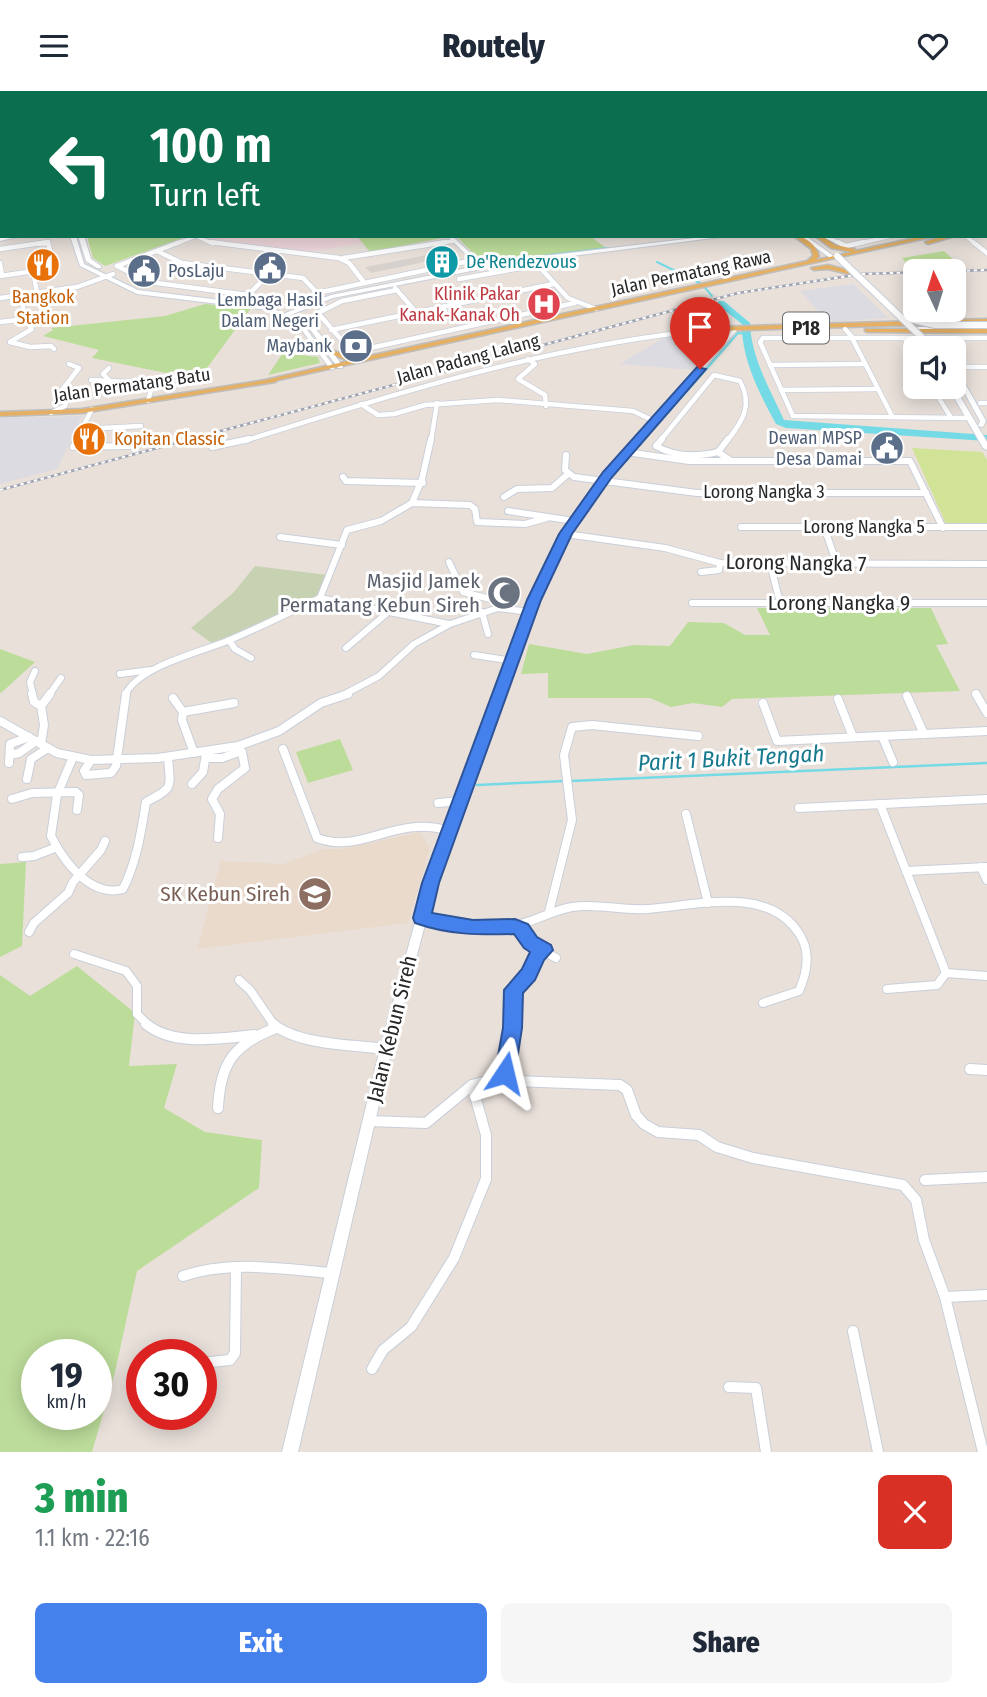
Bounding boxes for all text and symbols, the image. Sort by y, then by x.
icon: menu [35,27,73,65]
text: Routely [442,27,545,65]
icon: heart [914,27,952,65]
text: 100 m [150,116,272,175]
icon: left [35,119,126,210]
text: Turn left [150,176,260,214]
building icon: De'Rendezvous [423,243,461,281]
street label: Jalan Permatang Rawa [609,245,773,301]
restaurant icon: Bangkok Station [24,246,62,284]
public building icon: Lembaga Hasil Dalam Negeri [251,249,289,287]
place label: De'Rendezvous [466,251,577,273]
public building icon: PosLaju [125,252,163,290]
north arrow [903,259,966,322]
map controls [903,259,966,399]
place label: PosLaju [168,260,224,282]
place label: Klinik Pakar Kanak-Kanak Oh [399,283,521,326]
hospital icon: Klinik Pakar Kanak-Kanak Oh [525,285,563,323]
place label: Bangkok Station [12,286,75,329]
place label: Lembaga Hasil Dalam Negeri [217,289,323,332]
pin [670,297,730,369]
icon: arrive [681,308,719,346]
road number: P18 [783,312,829,343]
bank icon: Maybank [337,327,375,365]
street label: Jalan Padang Lalang [394,329,542,389]
place label: Maybank [267,335,333,357]
button: sound [903,336,966,399]
street label: Jalan Permatang Batu [52,363,212,407]
restaurant icon: Kopitan Classic [70,420,108,458]
place label: Dewan MPSP Desa Damai [768,427,862,470]
place label: Kopitan Classic [114,428,225,450]
public building icon: Dewan MPSP Desa Damai [868,429,906,467]
street label: Lorong Nangka 3 [703,481,825,503]
street label: Lorong Nangka 5 [803,516,925,538]
street label: Lorong Nangka 7 [725,549,867,577]
place label: Masjid Jamek Permatang Kebun Sireh [279,568,480,618]
mosque icon: Masjid Jamek Permatang Kebun Sireh [485,574,523,612]
street label: Lorong Nangka 9 [768,590,910,616]
water label: Parit 1 Bukit Tengah [637,739,825,777]
school or university icon: SK Kebun Sireh [296,875,334,913]
place label: SK Kebun Sireh [160,881,290,907]
street label: Jalan Kebun Sireh [361,953,423,1105]
position arrow [468,1036,542,1110]
speed limit sign: 30 [126,1339,217,1430]
text: 19 [50,1354,83,1396]
text: km/h [46,1391,87,1413]
text: 3 min [35,1473,128,1523]
button: close [878,1475,952,1549]
text: 1.1 km · 22:16 [35,1524,150,1552]
button: Exit [35,1603,487,1683]
button: Share [501,1603,952,1683]

